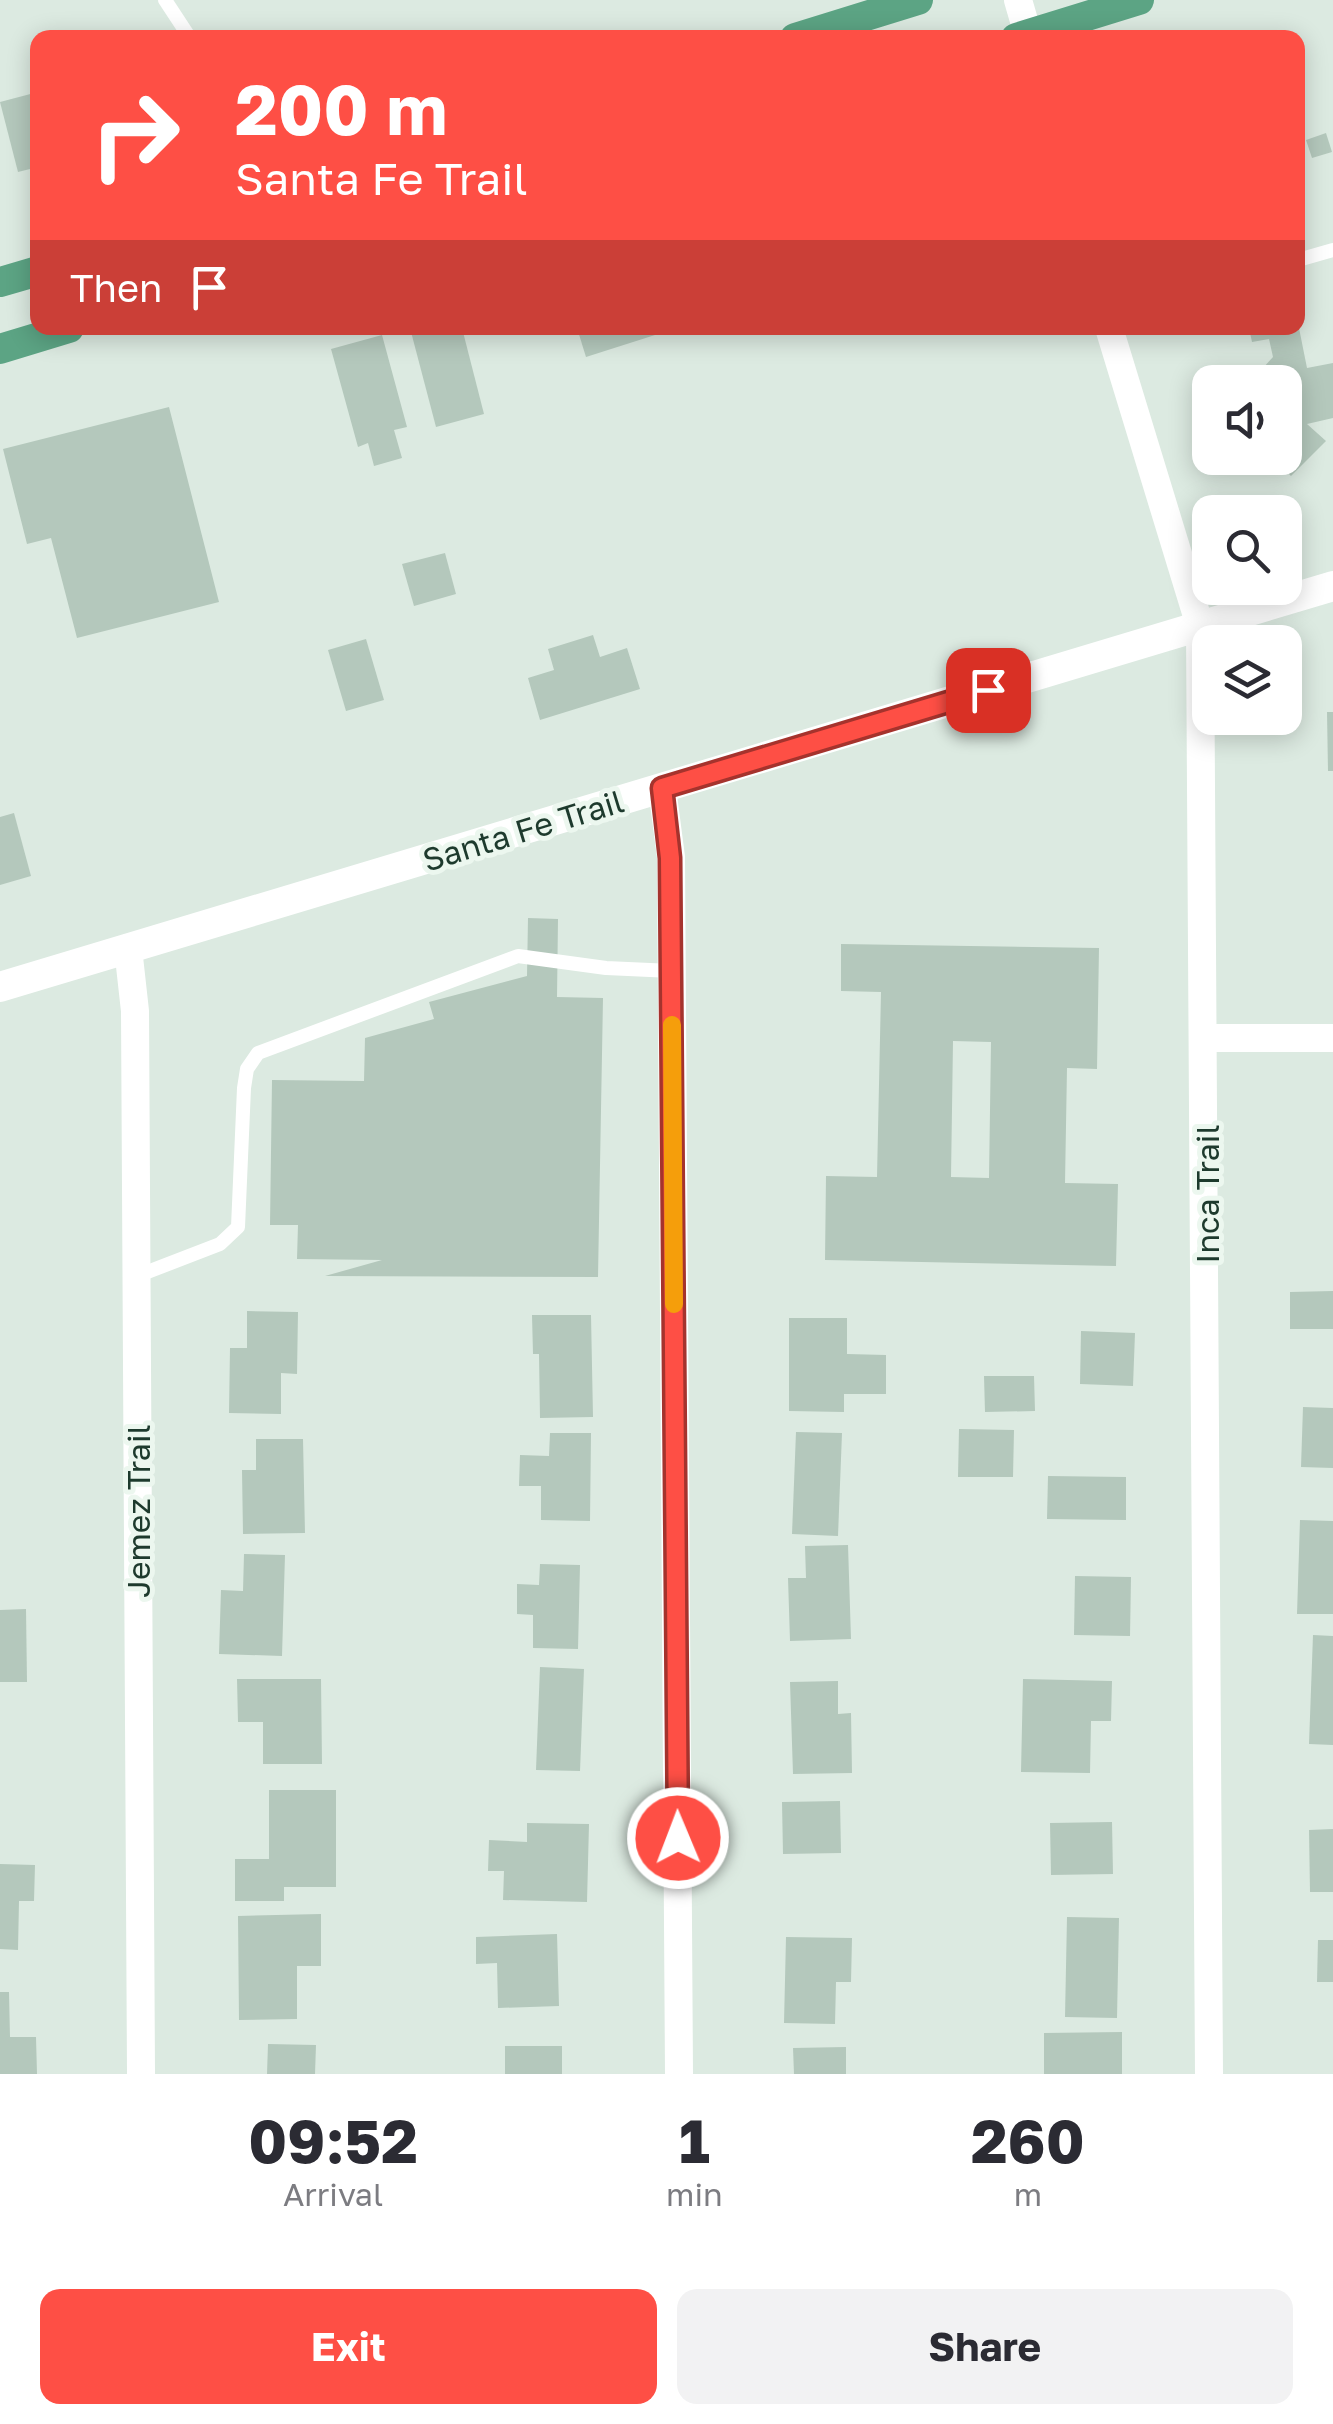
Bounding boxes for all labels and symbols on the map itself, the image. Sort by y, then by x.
pin [946,648,1031,733]
street label: Santa Fe Trail [418,781,628,879]
street label: Inca Trail [1188,1124,1226,1264]
street label: Jemez Trail [119,1424,157,1598]
position arrow [626,1786,730,1890]

